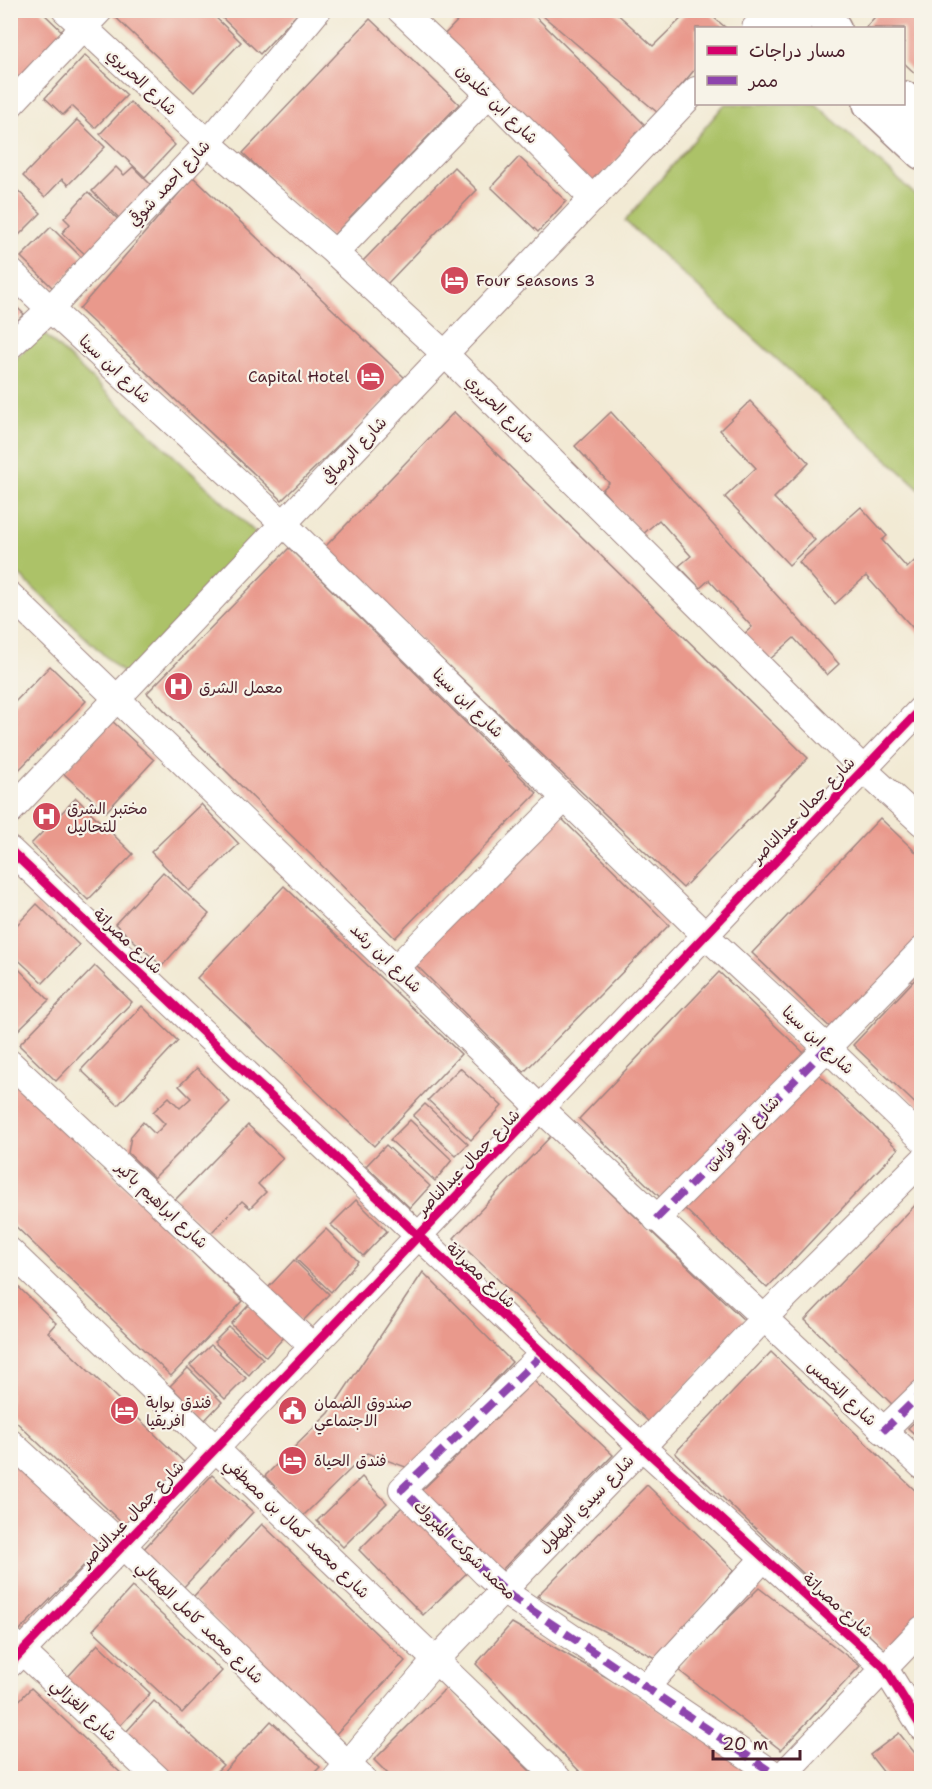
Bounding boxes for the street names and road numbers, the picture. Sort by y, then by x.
street label: شارع الحريري [102,44,182,121]
street label: شارع ابن خلدون [451,59,543,149]
street label: شارع احمد شوقي [123,135,215,231]
street label: شارع ابن سينا [74,330,155,408]
street label: شارع الحريري [461,370,539,448]
street label: شارع الرصافي [317,412,392,489]
street label: شارع ابن سينا [427,664,508,743]
street label: شارع جمال عبدالناصر [745,752,860,870]
street label: شارع مصراتة [88,904,167,979]
street label: شارع ابن رشد [345,919,426,998]
street label: شارع ابن سينا [777,1001,858,1079]
street label: شارع ابو فراس [700,1091,784,1175]
street label: شارع جمال عبدالناصر [410,1104,525,1222]
street label: شارع ابراهيم باكير [109,1156,213,1255]
street label: شارع مصراتة [441,1238,520,1313]
street label: شارع الخمس [802,1355,881,1431]
street label: شارع سيدي البهلول [534,1450,639,1558]
street label: شارع محمد كمال بن مصطفي [217,1453,374,1606]
street label: شارع جمال عبدالناصر [74,1456,189,1574]
street label: محمد شوكت المبروك [409,1496,521,1604]
street label: شارع محمد كامل الهمالي [129,1556,268,1691]
street label: شارع مصراتة [798,1568,878,1643]
street label: شارع الغزالي [44,1674,122,1749]

